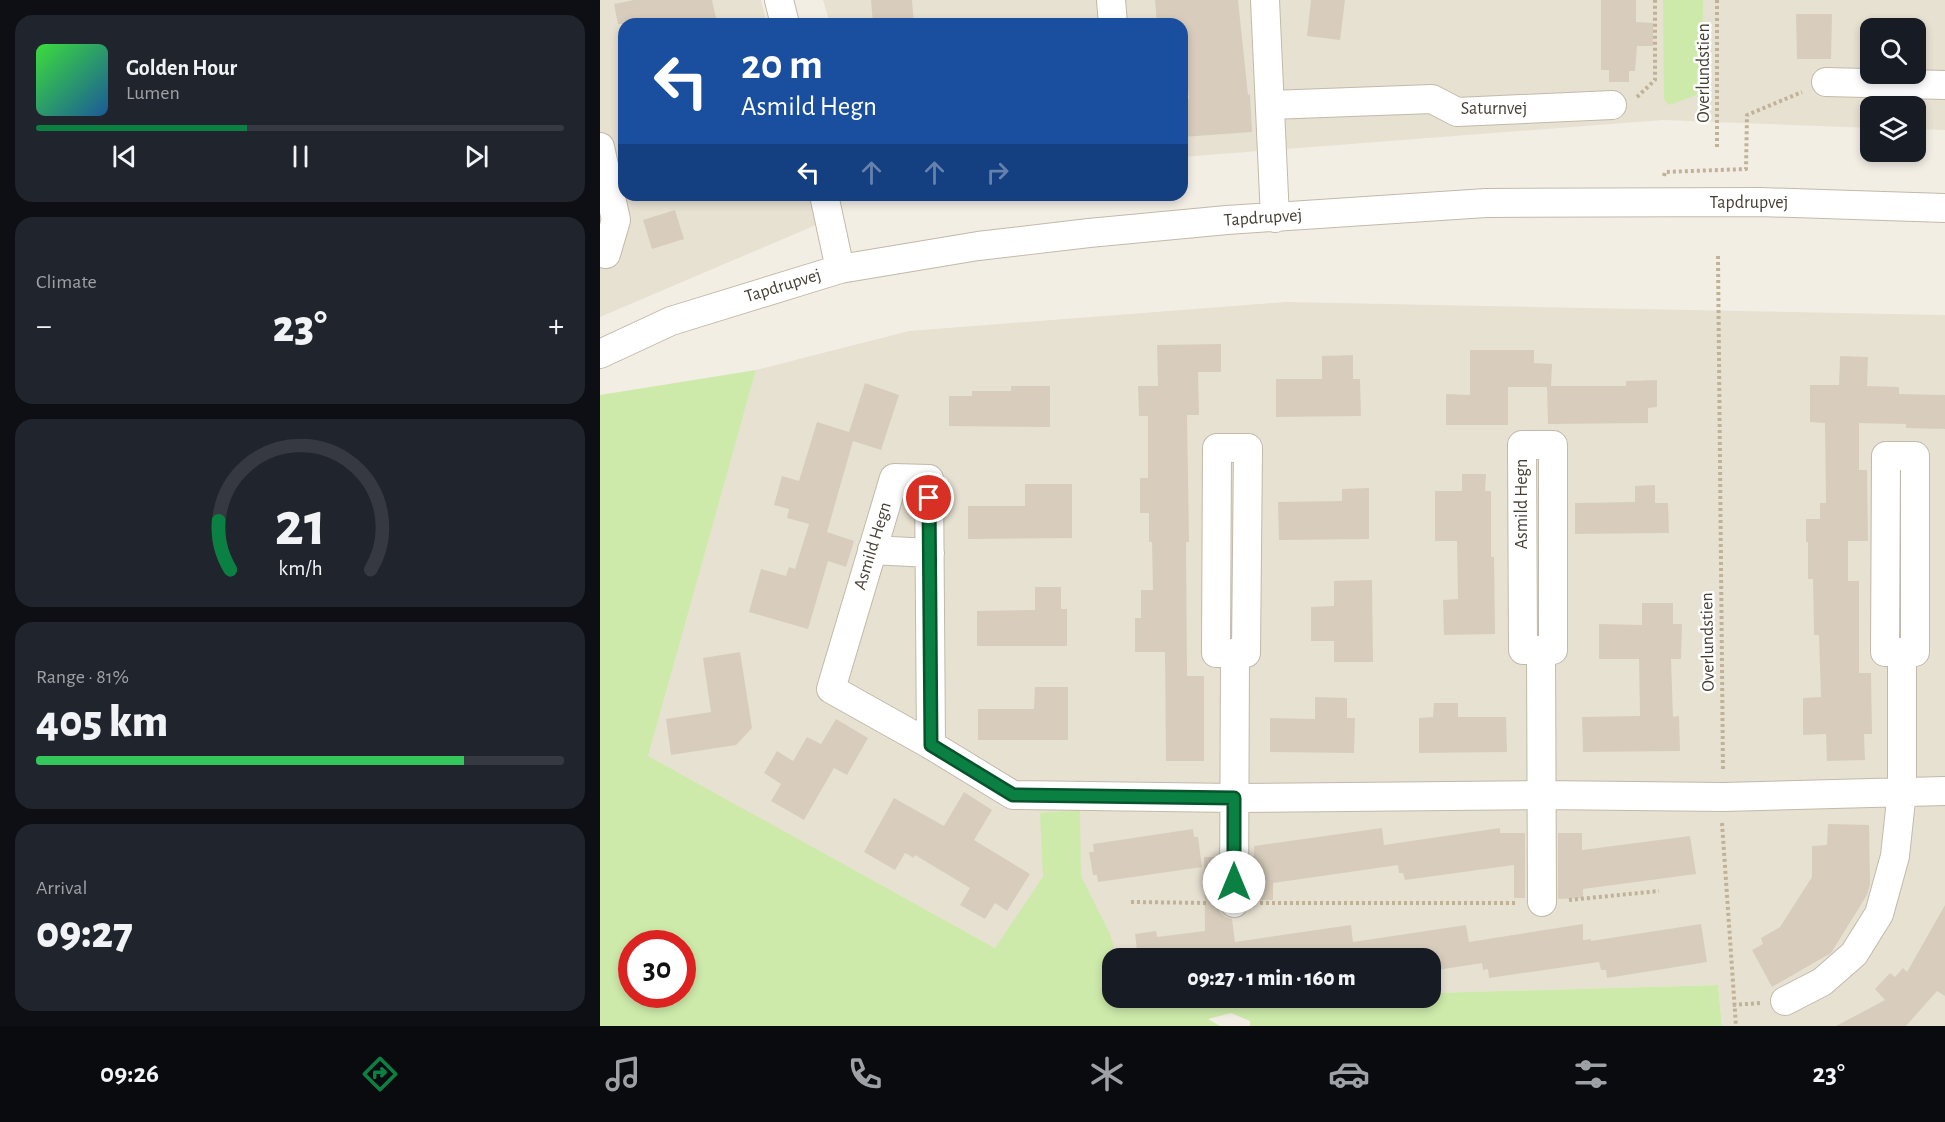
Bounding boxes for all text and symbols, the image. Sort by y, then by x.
map controls [1860,18,1926,162]
button: search [1860,18,1926,84]
street label: Overlundstien [1695,23,1713,123]
icon: left [642,42,720,120]
text: 20 m [741,44,823,86]
text: Golden Hour [126,57,237,79]
text: Lumen [126,83,180,103]
text: Asmild Hegn [741,93,877,120]
button: layers [1860,96,1926,162]
street label: Saturnvej [1461,100,1527,118]
icon: previous [108,140,141,173]
icon: pause [284,140,317,173]
icon: next [460,140,493,173]
icon: left [792,156,825,189]
icon: ahead [855,156,888,189]
icon: ahead [918,156,951,189]
icon: right [981,156,1014,189]
street label: Tapdrupvej [1710,194,1788,212]
street label: Tapdrupvej [1223,206,1303,230]
street label: Tapdrupvej [743,266,823,306]
text: Climate [36,272,97,292]
text: 23° [273,305,327,350]
text: − [36,310,52,343]
text: + [548,310,564,343]
street label: Asmild Hegn [1513,459,1531,549]
pin [903,472,954,523]
icon: arrive [912,481,945,514]
text: 21 [274,494,326,556]
street label: Asmild Hegn [851,500,895,592]
text: km/h [278,558,322,579]
street label: Overlundstien [1698,592,1718,692]
text: Range · 81% [36,667,129,687]
text: 405 km [36,700,168,745]
position arrow [1202,850,1266,914]
text: Arrival [36,878,87,898]
text: 09:27 [36,911,133,956]
speed limit sign: 30 [618,930,696,1008]
text: 09:27 · 1 min · 160 m [1187,967,1356,989]
icon: directions [359,1053,401,1095]
icon: music [602,1053,644,1095]
icon: phone [844,1053,886,1095]
icon: climate [1086,1053,1128,1095]
icon: car [1328,1053,1370,1095]
icon: filters [1570,1053,1612,1095]
text: 09:26 [100,1060,159,1087]
text: 23° [1813,1060,1845,1087]

